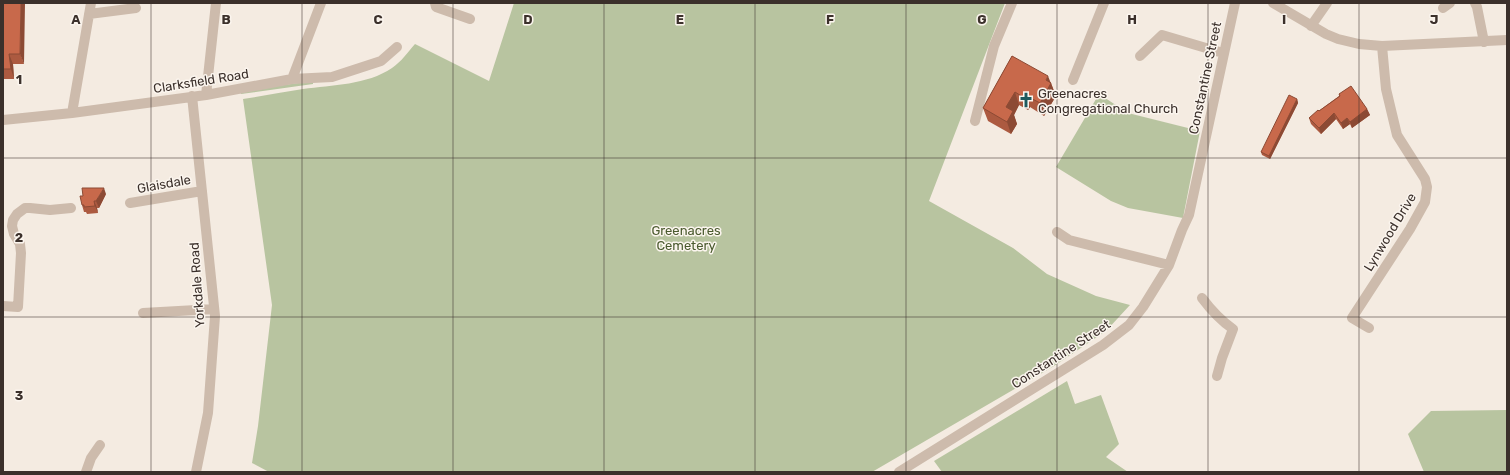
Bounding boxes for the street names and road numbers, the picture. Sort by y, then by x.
street label: Constantine Street [1186,20,1224,136]
street label: Clarksfield Road [152,66,250,96]
street label: Glaisdale [136,172,192,196]
street label: Lynwood Drive [1361,190,1419,274]
street label: Yorkdale Road [187,242,207,328]
street label: Constantine Street [1009,316,1113,392]

